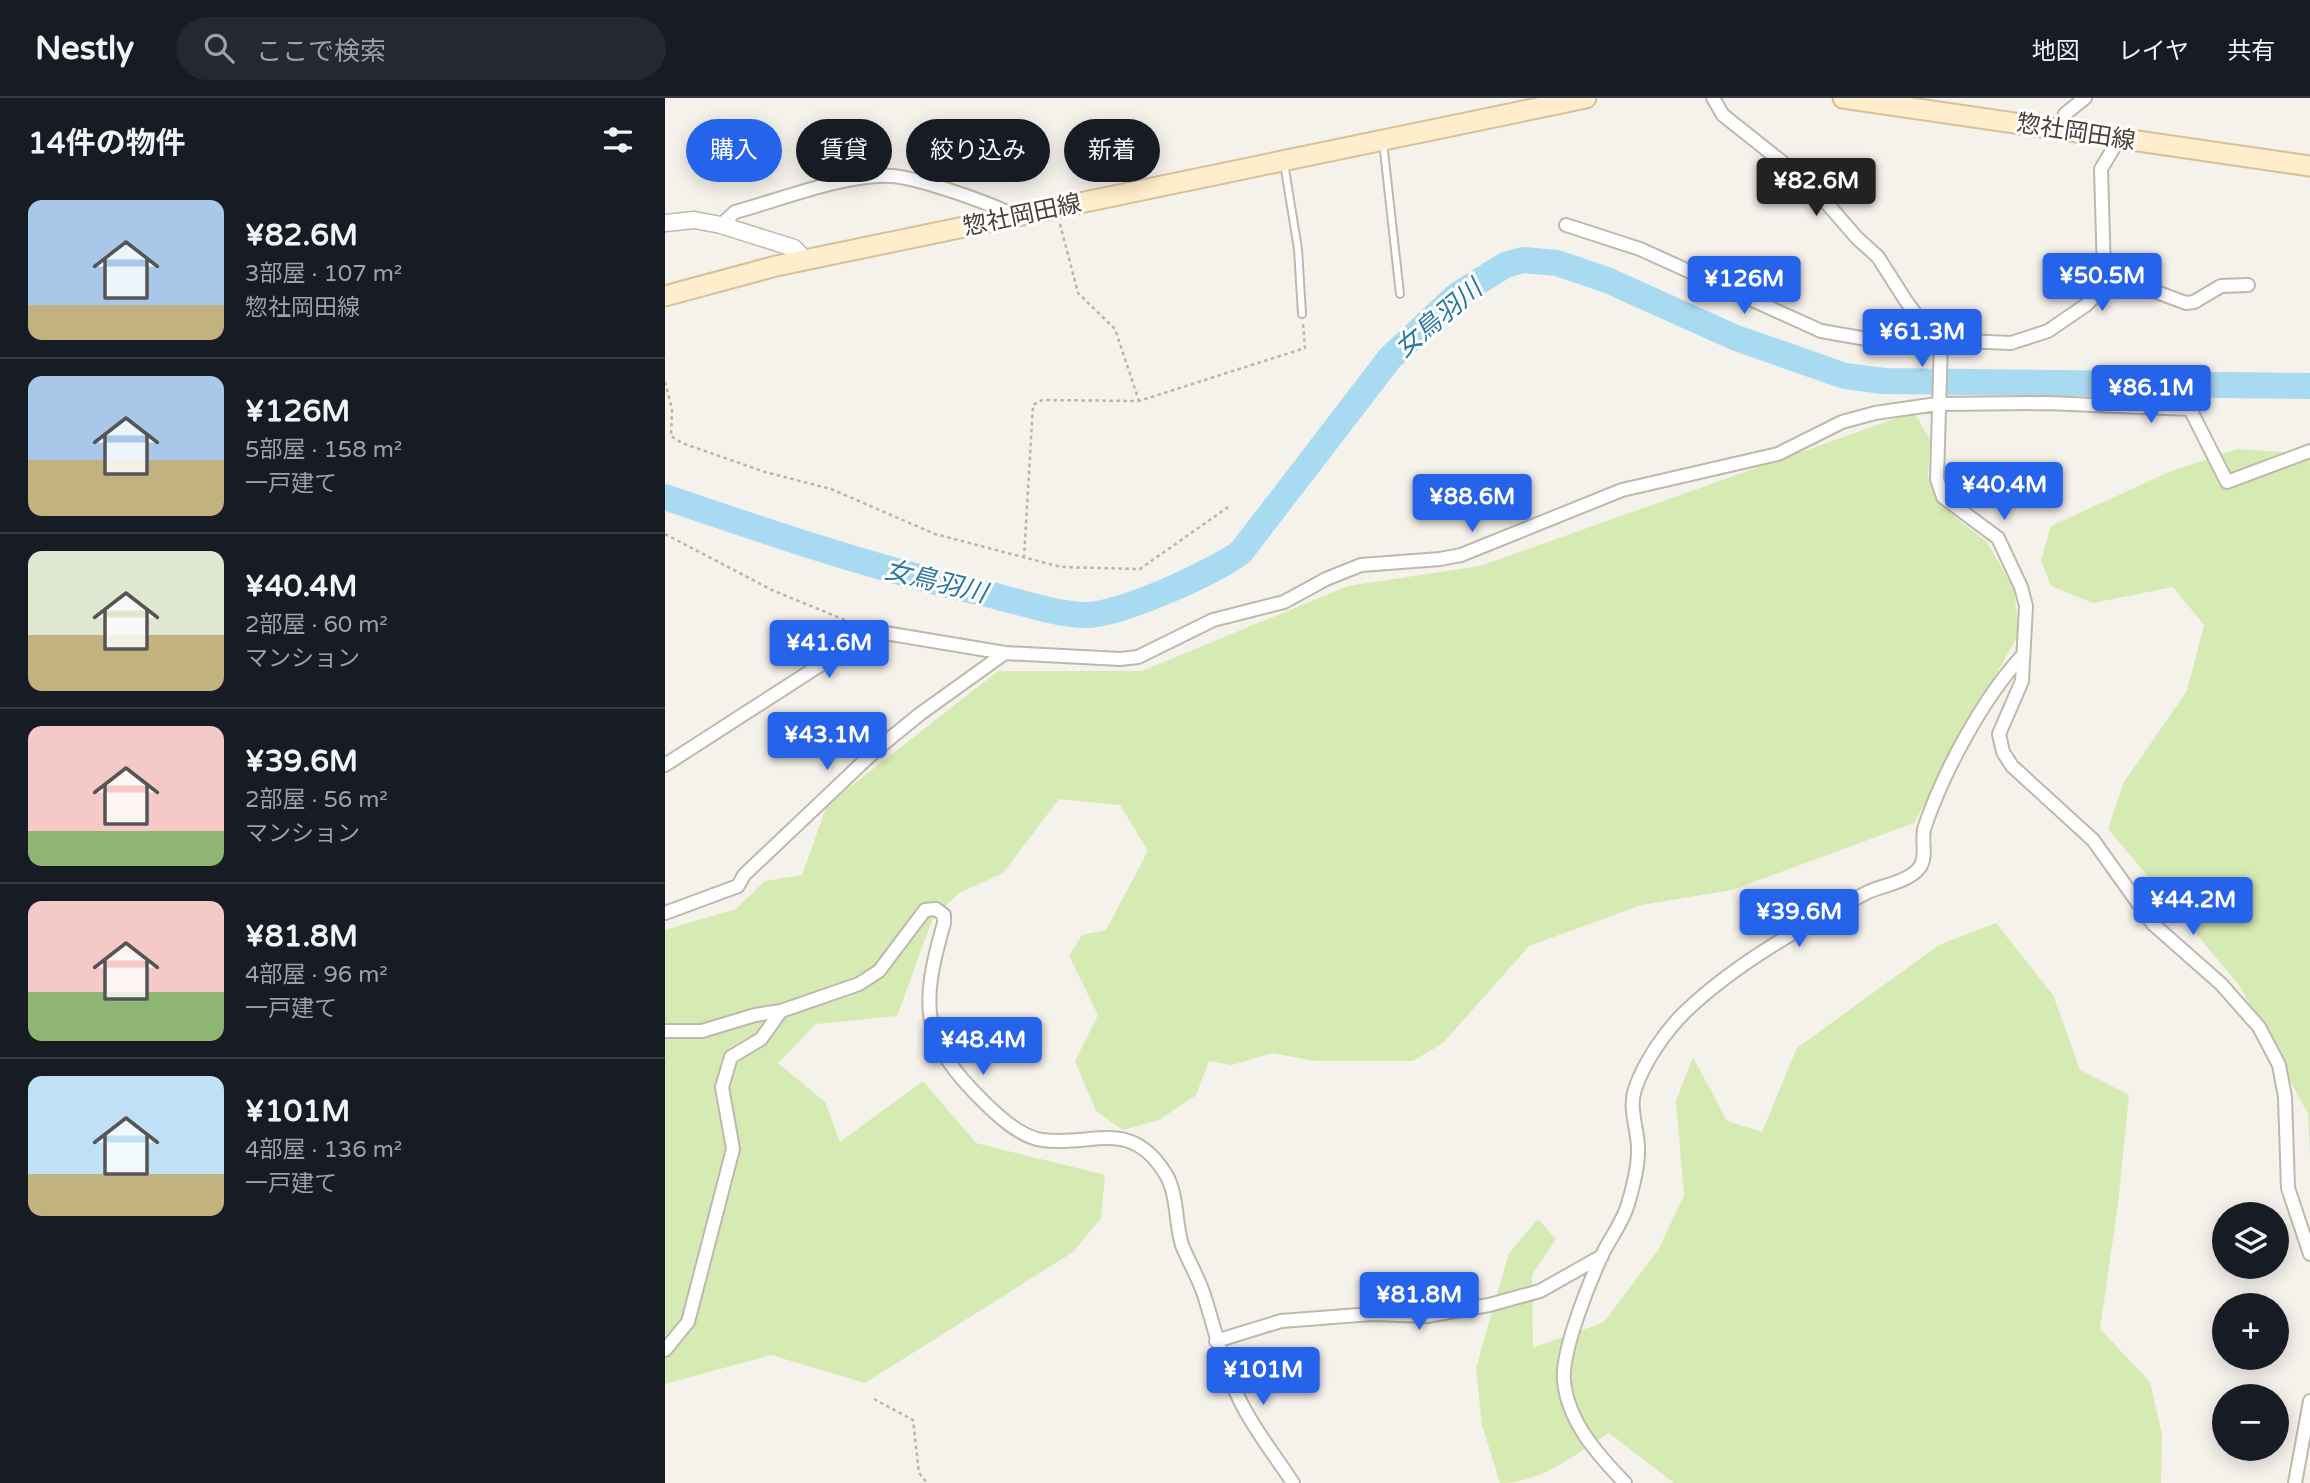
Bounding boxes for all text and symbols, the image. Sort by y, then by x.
search box [176,17,666,80]
text: Nestly [35,29,134,68]
icon: search [200,29,238,67]
text: ここで検索 [256,36,386,67]
text: 地図 [2032,37,2080,66]
text: レイヤ [2118,37,2189,66]
text: 共有 [2227,37,2275,66]
street label: 惣社岡田線 [2014,109,2137,156]
chip: 購入 [686,119,782,182]
chip: 賃貸 [796,119,892,182]
chip: 絞り込み [906,119,1050,182]
chip: 新着 [1064,119,1160,182]
icon: filters [599,121,637,159]
text: 14件の物件 [28,125,186,162]
pin: ¥82.6M [1759,158,1873,218]
text: ¥82.6M [1773,167,1859,195]
street label: 惣社岡田線 [960,189,1084,242]
text: ¥82.6M [245,217,358,254]
icon: home [84,228,168,312]
pin: ¥50.5M [2045,254,2159,313]
pin: ¥126M [1695,256,1793,316]
text: 3部屋 · 107 m² [245,260,402,288]
text: ¥50.5M [2059,262,2145,290]
text: ¥126M [1704,265,1784,293]
water label: 女鳥羽川 [1389,271,1490,364]
text: 惣社岡田線 [245,294,360,322]
pin: ¥61.3M [1865,310,1979,369]
text: ¥61.3M [1879,318,1965,346]
pin: ¥86.1M [2094,366,2208,425]
text: ¥86.1M [2108,374,2194,402]
text: ¥126M [245,393,350,430]
icon: home [84,404,168,488]
text: 5部屋 · 158 m² [245,436,402,464]
pin: ¥40.4M [1947,462,2061,522]
text: 一戸建て [245,470,337,498]
text: ¥40.4M [1961,471,2047,499]
pin: ¥88.6M [1415,474,1529,534]
text: ¥88.6M [1429,483,1515,511]
water label: 女鳥羽川 [882,554,993,610]
text: ¥40.4M [245,568,357,605]
icon: home [84,579,168,663]
text: 2部屋 · 60 m² [245,611,388,639]
pin: ¥41.6M [772,620,886,680]
text: ¥41.6M [786,629,872,657]
text: マンション [245,645,360,673]
pin: ¥43.1M [770,712,884,772]
text: ¥43.1M [784,721,870,749]
text: ¥39.6M [245,743,358,780]
icon: home [84,754,168,838]
text: 2部屋 · 56 m² [245,786,388,814]
text: マンション [245,820,360,848]
pin: ¥44.2M [2136,878,2250,937]
text: ¥44.2M [2150,886,2236,914]
pin: ¥39.6M [1742,890,1856,949]
text: ¥39.6M [1756,898,1842,926]
text: ¥81.8M [245,918,358,955]
icon: home [84,929,168,1013]
text: 4部屋 · 96 m² [245,961,388,989]
text: 一戸建て [245,995,337,1023]
pin: ¥48.4M [926,1018,1040,1077]
text: ¥48.4M [940,1026,1026,1054]
text: ¥101M [245,1093,350,1130]
icon: home [84,1104,168,1188]
text: 4部屋 · 136 m² [245,1136,402,1164]
text: 一戸建て [245,1170,337,1198]
map controls [2212,1202,2289,1461]
button: layers [2212,1202,2289,1279]
pin: ¥81.8M [1362,1272,1476,1332]
text: ¥81.8M [1376,1281,1462,1309]
button: + [2212,1293,2289,1370]
pin: ¥101M [1214,1348,1312,1407]
text: ¥101M [1223,1356,1303,1384]
button: − [2212,1384,2289,1461]

